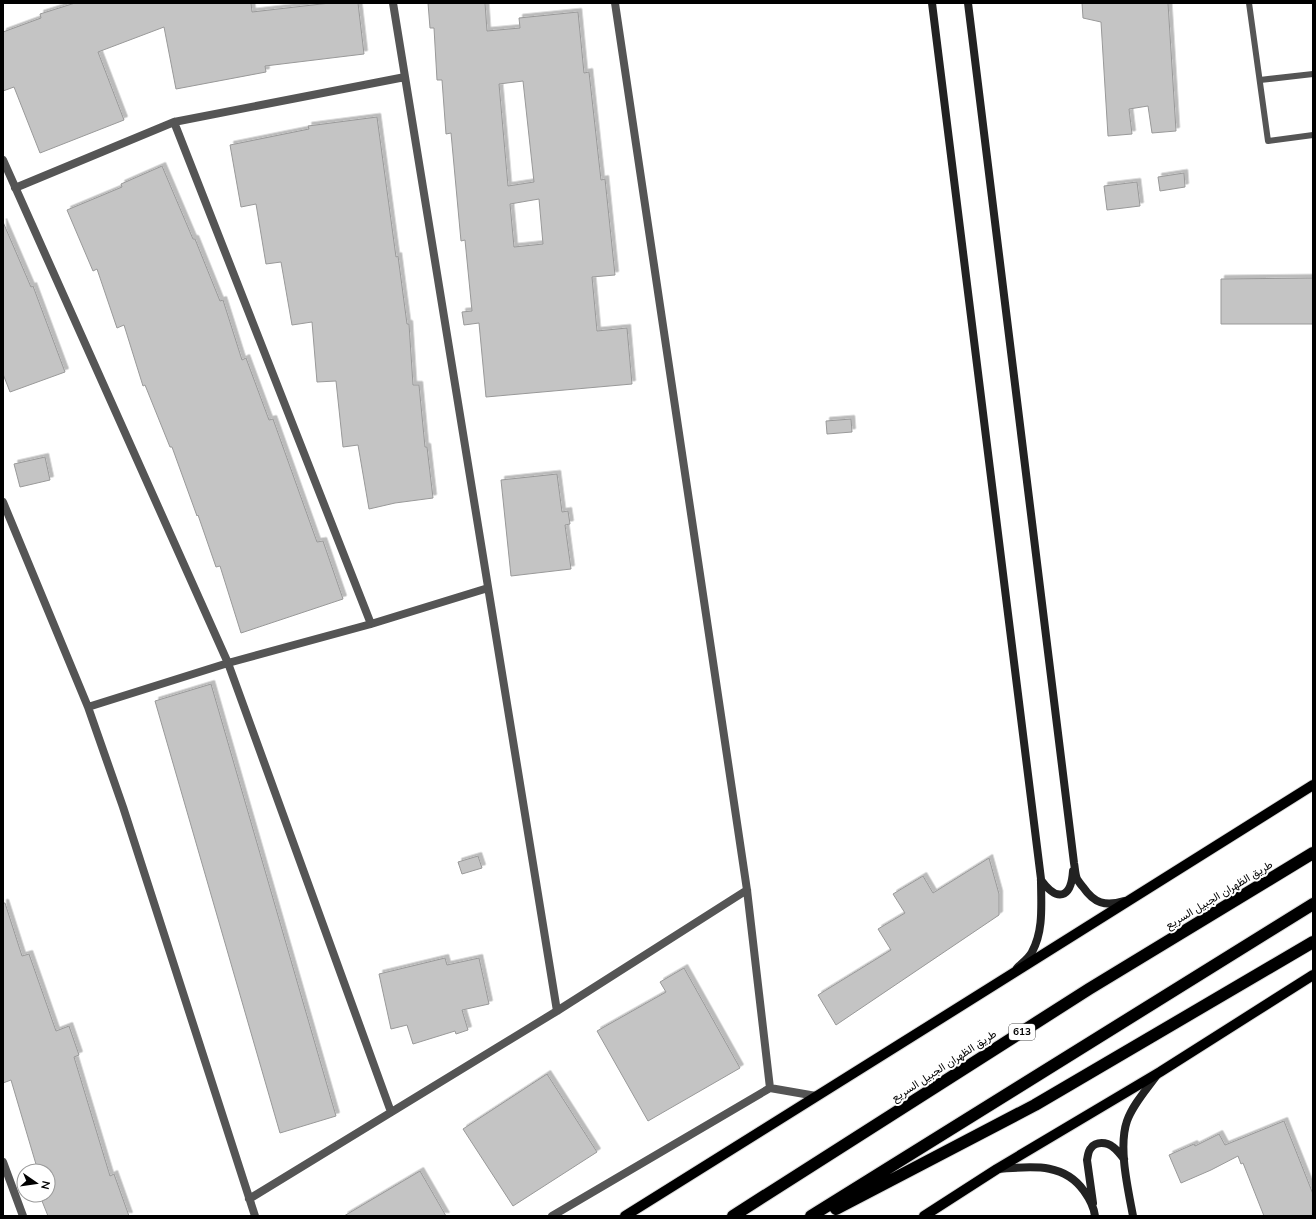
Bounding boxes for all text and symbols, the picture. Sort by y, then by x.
street label: طريق الظهران الجبيل السريع [1163,857,1275,933]
road number: 613 [1009,1024,1035,1040]
street label: طريق الظهران الجبيل السريع [889,1026,999,1106]
north arrow [16,1163,56,1203]
text: N [37,1179,53,1191]

